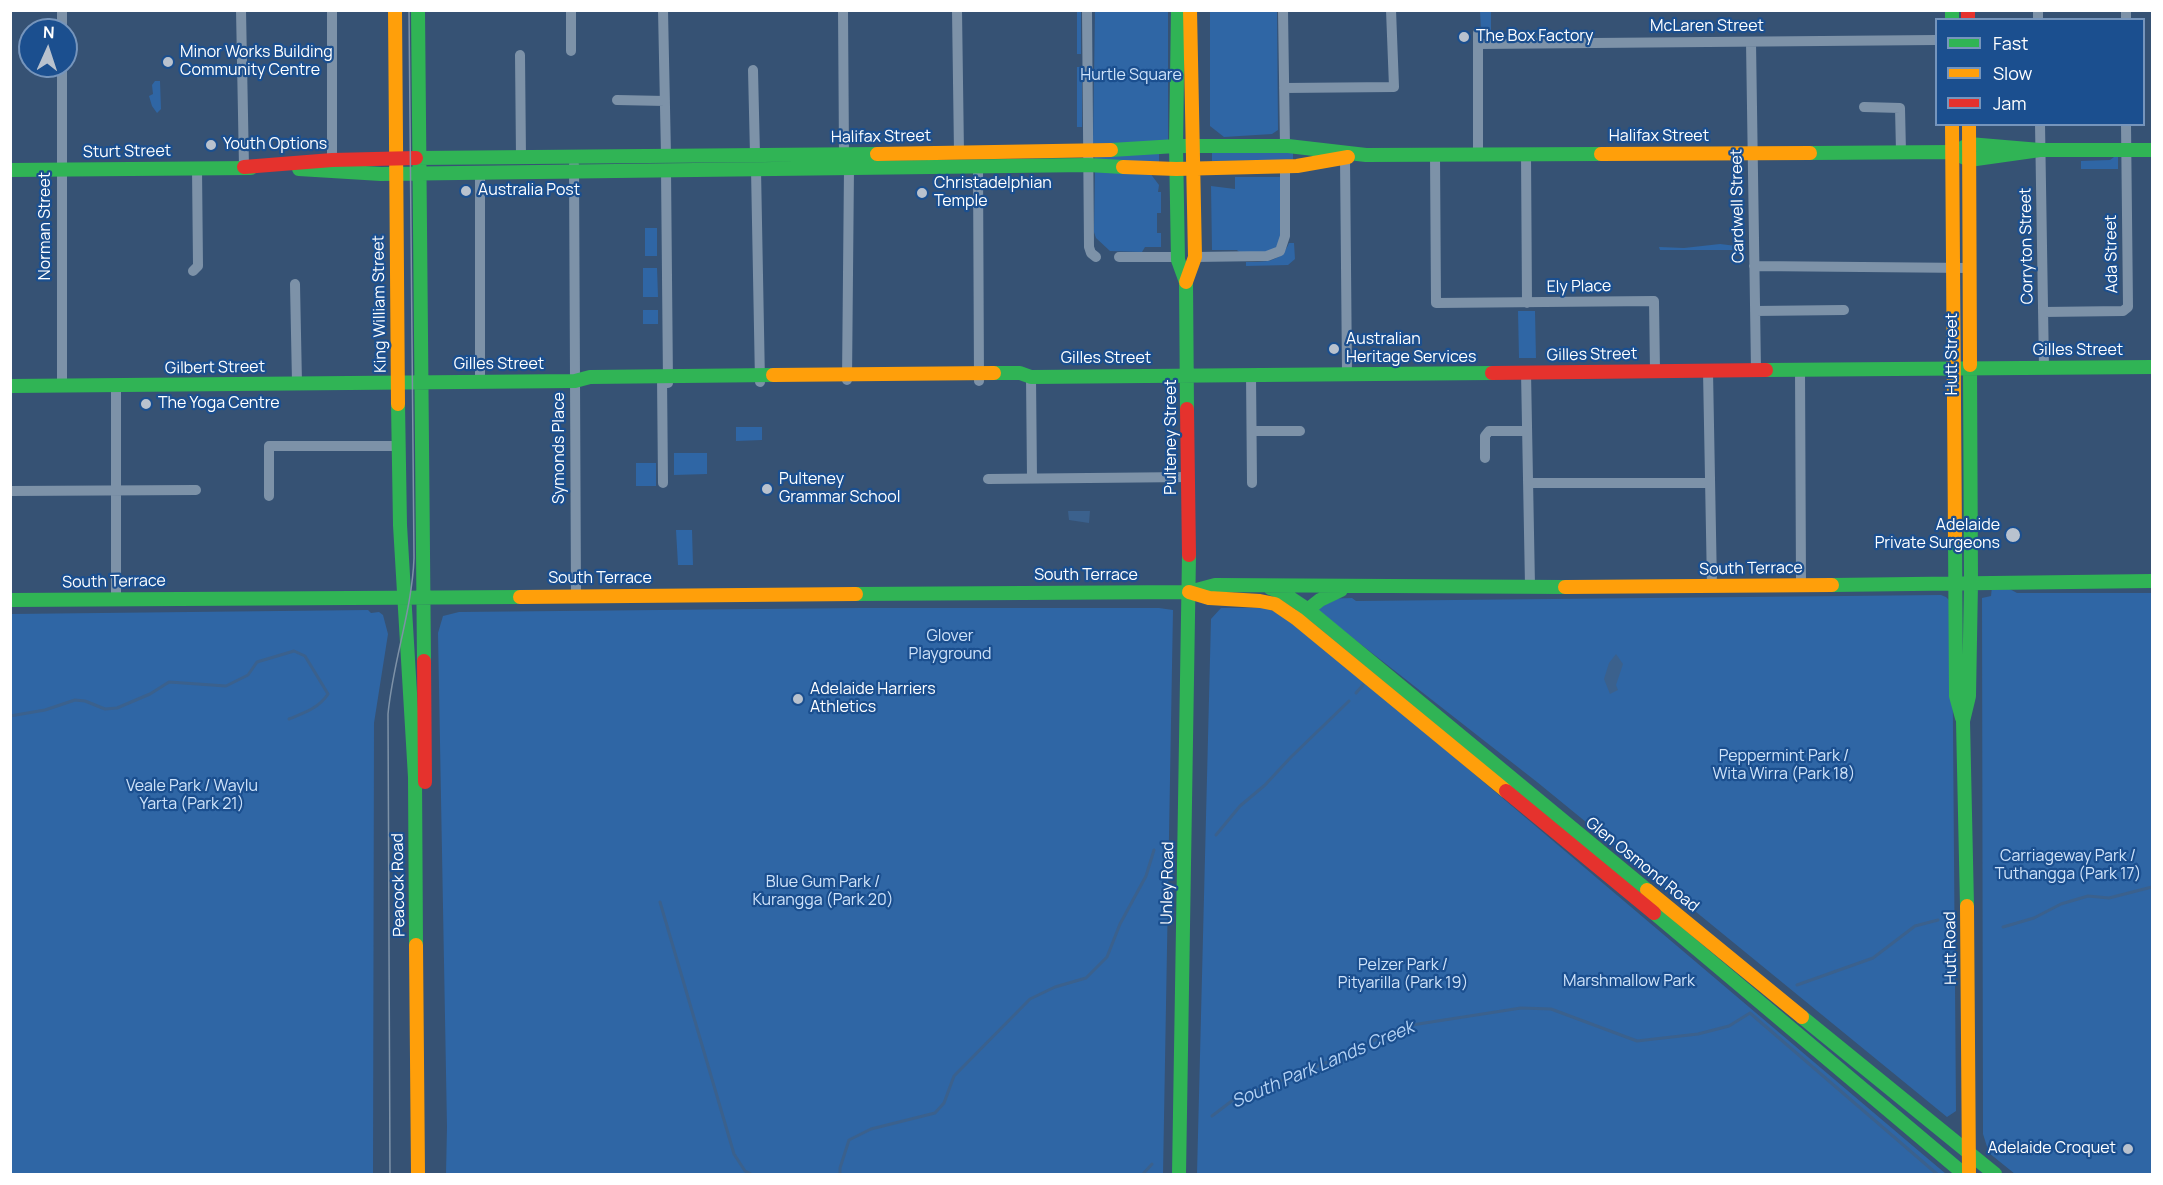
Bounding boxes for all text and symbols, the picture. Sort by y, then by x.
street label: McLaren Street [1650,17,1764,37]
north arrow [18,18,78,78]
legend [1935,18,2145,126]
text: N [43,21,55,43]
place label: The Box Factory [1476,27,1593,47]
marker: The Box Factory [1457,30,1471,44]
text: Fast [1993,31,2028,55]
place label: Minor Works Building Community Centre [180,43,333,81]
marker: Minor Works Building Community Centre [161,55,175,69]
text: Slow [1993,61,2032,85]
park label: Hurtle Square [1080,66,1182,86]
text: Jam [1993,91,2027,115]
street label: Halifax Street [831,127,931,147]
street label: Halifax Street [1609,127,1709,147]
place label: Youth Options [223,135,327,155]
marker: Youth Options [204,138,218,152]
street label: Sturt Street [83,142,171,162]
street label: Cardwell Street [1727,149,1749,263]
street label: Norman Street [36,172,56,280]
place label: Christadelphian Temple [934,174,1052,212]
place label: Australia Post [478,181,580,201]
marker: Australia Post [459,184,473,198]
marker: Christadelphian Temple [915,186,929,200]
street label: Corryton Street [2016,188,2038,304]
street label: Ada Street [2102,214,2122,294]
street label: King William Street [369,235,391,373]
street label: Ely Place [1546,277,1612,297]
street label: Hutt Street [1943,313,1963,395]
place label: Australian Heritage Services [1346,330,1476,368]
street label: Gilles Street [2033,341,2123,361]
marker: Australian Heritage Services [1327,342,1341,356]
street label: Gilles Street [1547,345,1637,365]
street label: Gilles Street [1061,349,1151,369]
street label: Gilles Street [454,355,544,375]
street label: Gilbert Street [165,358,265,378]
street label: Pulteney Street [1162,379,1182,495]
street label: Symonds Place [550,392,570,504]
place label: The Yoga Centre [158,394,280,414]
marker: The Yoga Centre [139,397,153,411]
place label: Pulteney Grammar School [779,470,900,508]
marker: Pulteney Grammar School [760,482,774,496]
place label: Adelaide Private Surgeons [1875,516,2000,554]
marker: Adelaide Private Surgeons [2004,526,2022,544]
street label: South Terrace [1699,558,1803,580]
street label: South Terrace [1034,566,1138,586]
street label: South Terrace [548,569,652,589]
street label: South Terrace [62,571,166,593]
park label: Glover Playground [908,627,992,665]
place label: Adelaide Harriers Athletics [810,680,936,718]
marker: Adelaide Harriers Athletics [791,692,805,706]
park label: Peppermint Park / Wita Wirra (Park 18) [1713,747,1855,785]
park label: Veale Park / Waylu Yarta (Park 21) [126,777,258,815]
street label: Glen Osmond Road [1582,814,1702,916]
street label: Peacock Road [388,833,410,937]
street label: Unley Road [1158,841,1178,925]
park label: Carriageway Park / Tuthangga (Park 17) [1995,847,2141,885]
park label: Blue Gum Park / Kurangga (Park 20) [753,873,893,911]
street label: Hutt Road [1941,911,1961,985]
park label: Pelzer Park / Pityarilla (Park 19) [1338,956,1468,994]
park label: Marshmallow Park [1563,972,1695,992]
water label: South Park Lands Creek [1229,1017,1417,1113]
place label: Adelaide Croquet [1987,1139,2116,1159]
marker: Adelaide Croquet [2121,1142,2135,1156]

